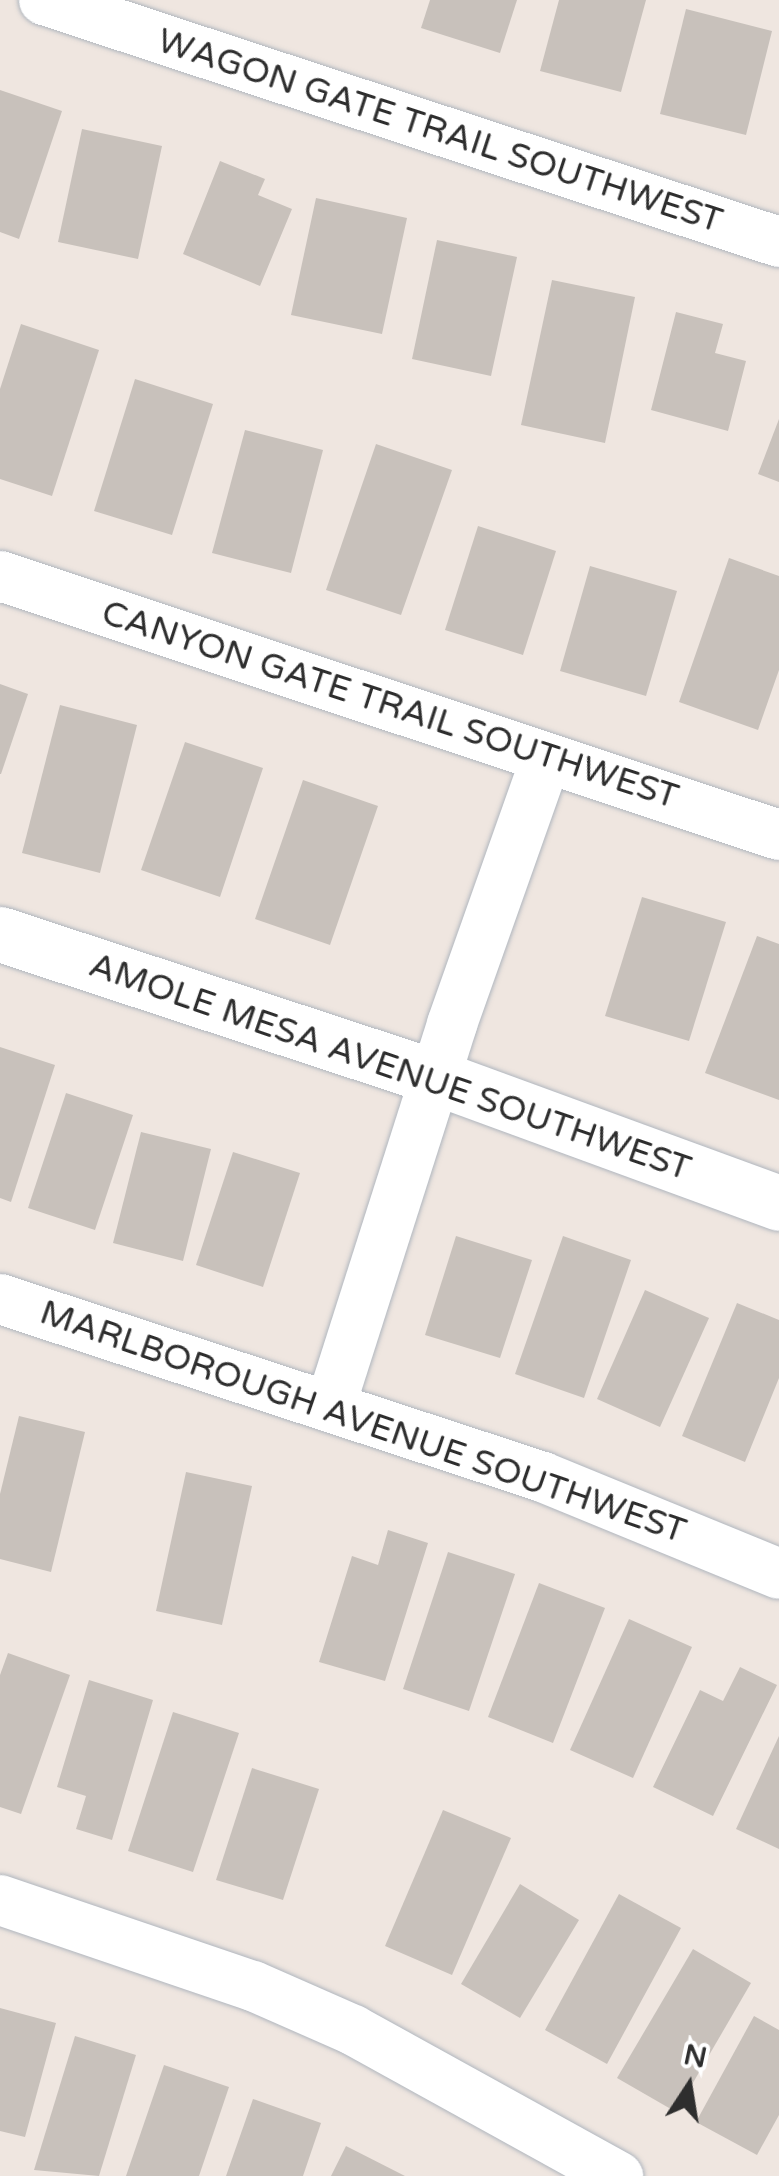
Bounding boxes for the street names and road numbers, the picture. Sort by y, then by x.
street label: WAGON GATE TRAIL SOUTHWEST [152,20,728,242]
street label: CANYON GATE TRAIL SOUTHWEST [96,592,684,818]
street label: AMOLE MESA AVENUE SOUTHWEST [84,944,696,1190]
street label: MARLBOROUGH AVENUE SOUTHWEST [35,1291,691,1553]

